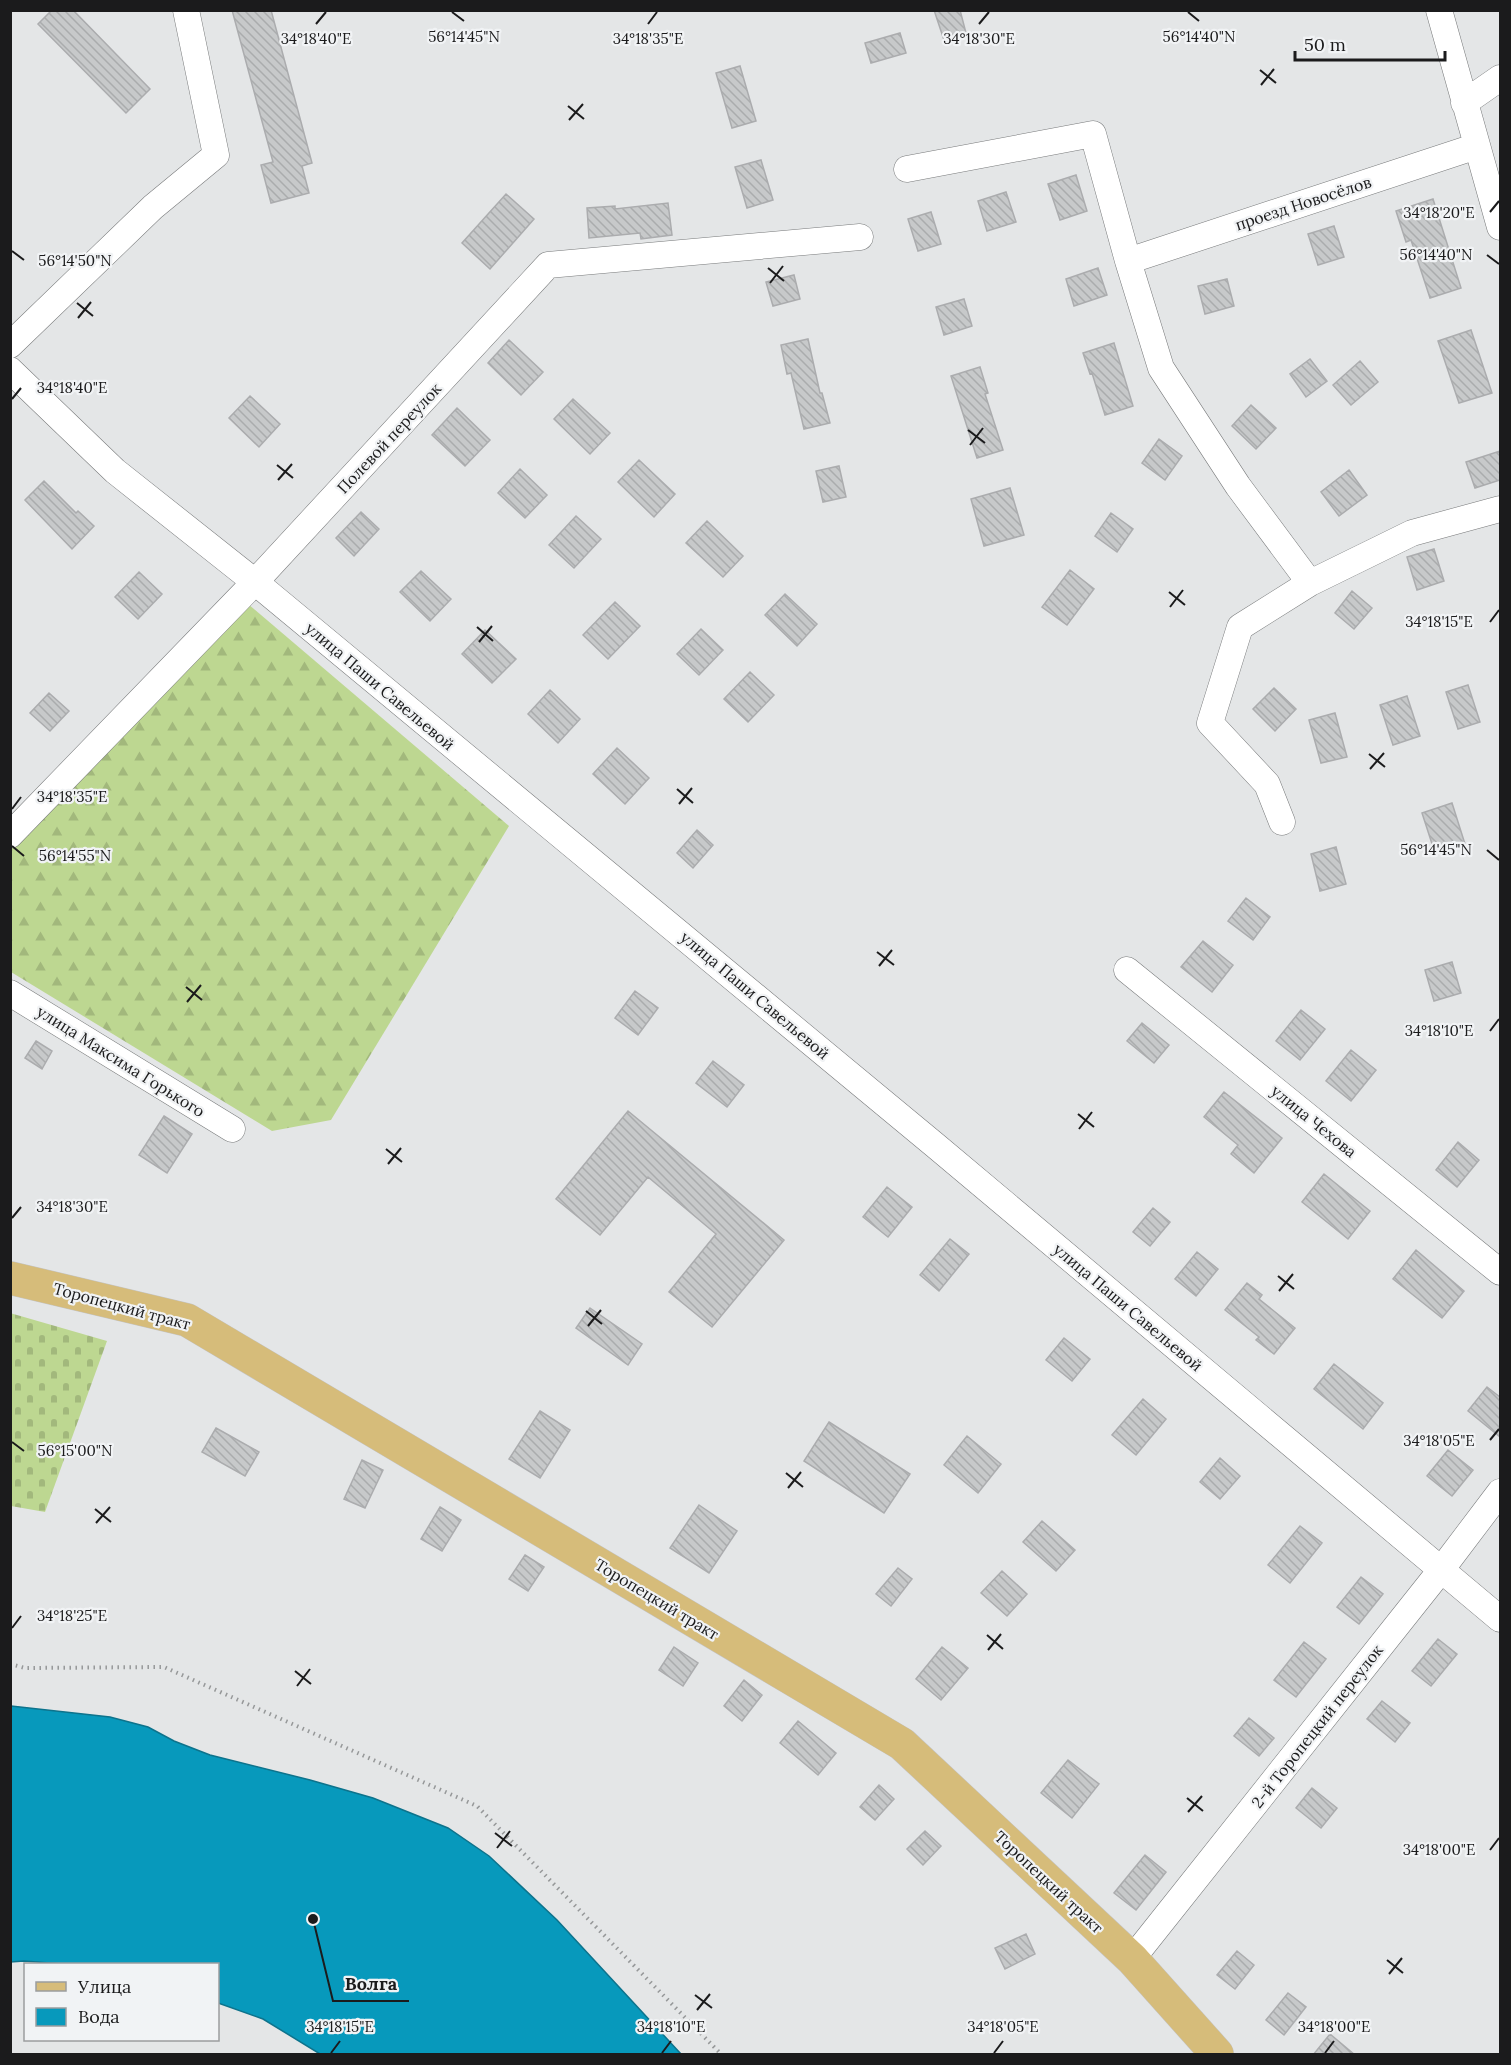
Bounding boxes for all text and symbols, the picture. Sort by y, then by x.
scale bar [1295,24,1445,62]
text: 56°14'45"N [428,27,500,46]
text: 56°14'40"N [1163,27,1235,46]
text: 34°18'40"E [281,29,351,48]
text: 34°18'35"E [613,29,683,48]
text: 34°18'30"E [943,29,1015,48]
text: 50 m [1304,33,1346,56]
street label: проезд Новосёлов [1232,172,1374,234]
text: 34°18'20"E [1403,203,1475,222]
text: 56°14'40"N [1400,245,1472,264]
text: 56°14'50"N [38,251,112,270]
text: 34°18'40"E [37,378,107,397]
street label: Полевой переулок [333,378,446,497]
text: 34°18'15"E [1405,612,1473,631]
street label: улица Паши Савельевой [301,618,459,754]
text: 34°18'35"E [37,787,107,806]
text: 56°14'45"N [1400,840,1472,859]
text: 56°14'55"N [39,846,111,865]
street label: улица Паши Савельевой [676,927,834,1063]
street label: улица Максима Горького [33,1001,209,1121]
text: 34°18'10"E [1405,1021,1473,1040]
street label: улица Чехова [1267,1080,1361,1162]
text: 34°18'30"E [36,1197,108,1216]
street label: улица Паши Савельевой [1049,1239,1207,1375]
street label: Торопецкий тракт [51,1278,193,1334]
text: 34°18'05"E [1403,1431,1475,1450]
text: 56°15'00"N [38,1441,112,1460]
street label: Торопецкий тракт [591,1554,723,1644]
text: 34°18'25"E [37,1606,107,1625]
street label: 2-й Торопецкий переулок [1247,1640,1387,1812]
street label: Торопецкий тракт [991,1827,1107,1937]
text: 34°18'00"E [1403,1840,1475,1859]
legend [24,1963,219,2041]
callout: Волга [333,1965,409,2001]
text: Волга [345,1972,398,1995]
text: Улица [77,1975,131,1998]
text: Вода [78,2005,120,2028]
text: 34°18'15"E [306,2017,374,2036]
text: 34°18'10"E [637,2017,705,2036]
text: 34°18'05"E [967,2017,1039,2036]
text: 34°18'00"E [1298,2017,1370,2036]

